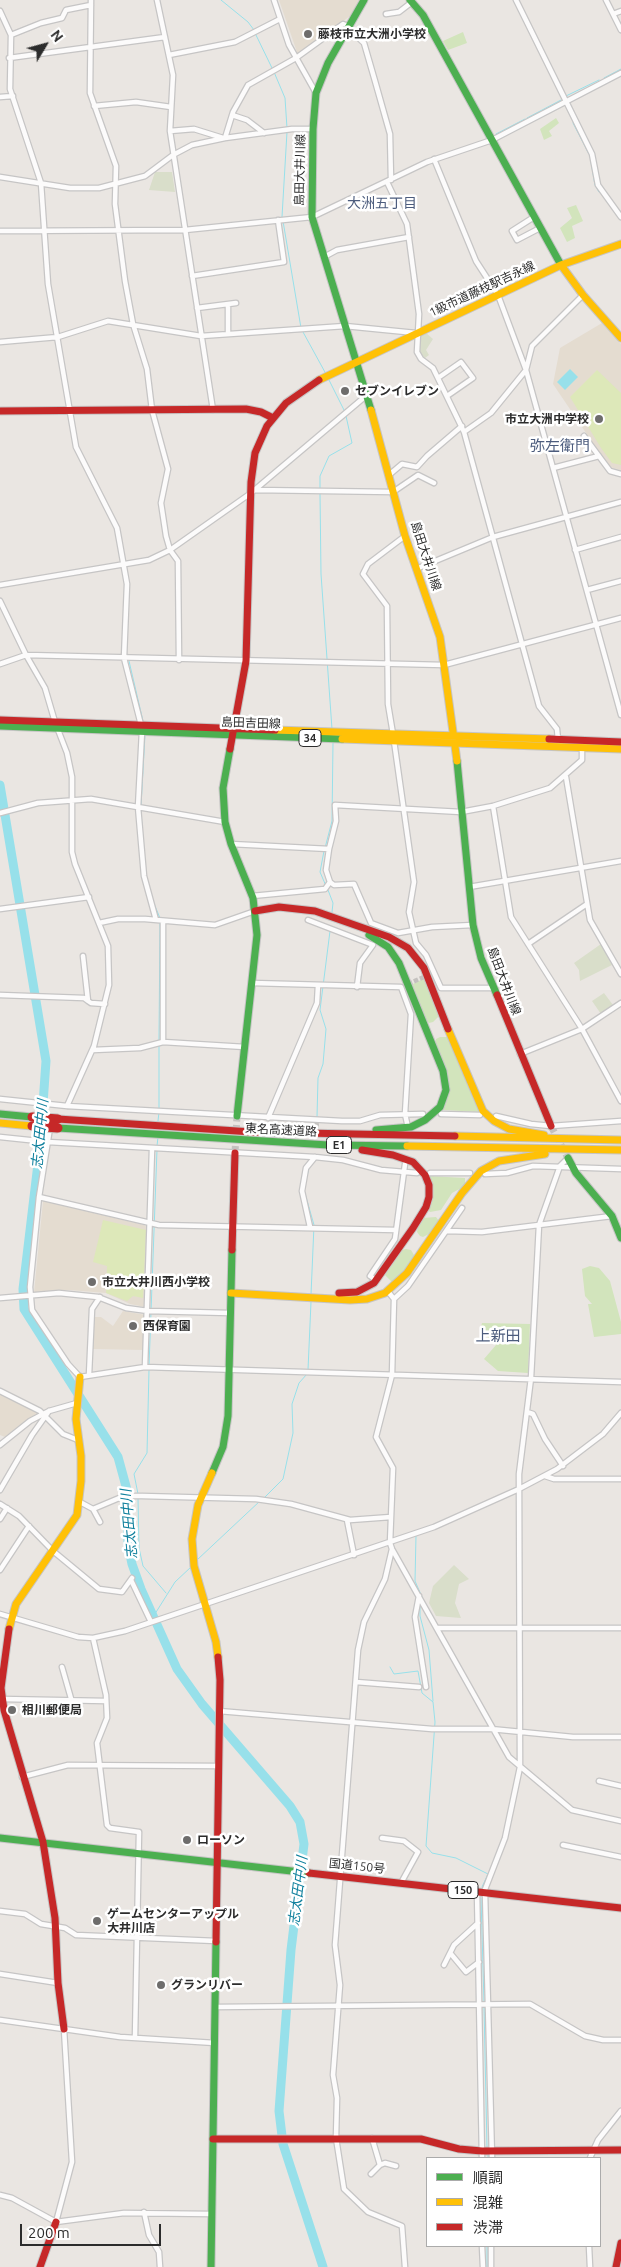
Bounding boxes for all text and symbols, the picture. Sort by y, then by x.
north arrow [20,20,70,70]
text: N [47,27,67,45]
place label: 藤枝市立大洲小学校 [318,27,426,41]
marker: 藤枝市立大洲小学校 [302,28,314,40]
street label: 島田大井川線 [292,134,308,206]
district label: 大洲五丁目 [347,195,417,211]
street label: 1級市道藤枝駅吉永線 [427,258,537,320]
place label: セブンイレブン [355,384,439,398]
marker: セブンイレブン [339,385,351,397]
place label: 市立大洲中学校 [505,412,589,426]
marker: 市立大洲中学校 [593,413,605,425]
district label: 弥左衛門 [530,437,590,455]
street label: 島田大井川線 [408,520,444,592]
street label: 島田吉田線 [221,715,281,731]
road number: 34 [299,730,321,746]
street label: 島田大井川線 [484,945,524,1017]
water label: 志太田中川 [29,1098,51,1170]
street label: 東名高速道路 [245,1121,317,1139]
road number: E1 [326,1136,352,1154]
place label: 市立大井川西小学校 [102,1275,210,1289]
marker: 市立大井川西小学校 [86,1276,98,1288]
place label: 西保育園 [143,1319,191,1333]
marker: 西保育園 [127,1320,139,1332]
district label: 上新田 [476,1327,520,1345]
water label: 志太田中川 [118,1488,140,1560]
place label: 相川郵便局 [22,1703,82,1717]
marker: 相川郵便局 [6,1704,18,1716]
place label: ローソン [197,1833,245,1847]
marker: ローソン [181,1834,193,1846]
water label: 志太田中川 [285,1855,311,1927]
street label: 国道150号 [328,1856,386,1876]
road number: 150 [448,1882,478,1898]
place label: ゲームセンターアップル 大井川店 [107,1907,239,1935]
marker: ゲームセンターアップル 大井川店 [91,1915,103,1927]
place label: グランリバー [171,1978,243,1992]
marker: グランリバー [155,1979,167,1991]
legend [426,2157,601,2247]
text: 順調 [473,2169,503,2186]
text: 混雑 [473,2194,503,2211]
scale bar [22,2214,164,2246]
text: 渋滞 [473,2219,503,2236]
text: 200 m [28,2224,70,2241]

